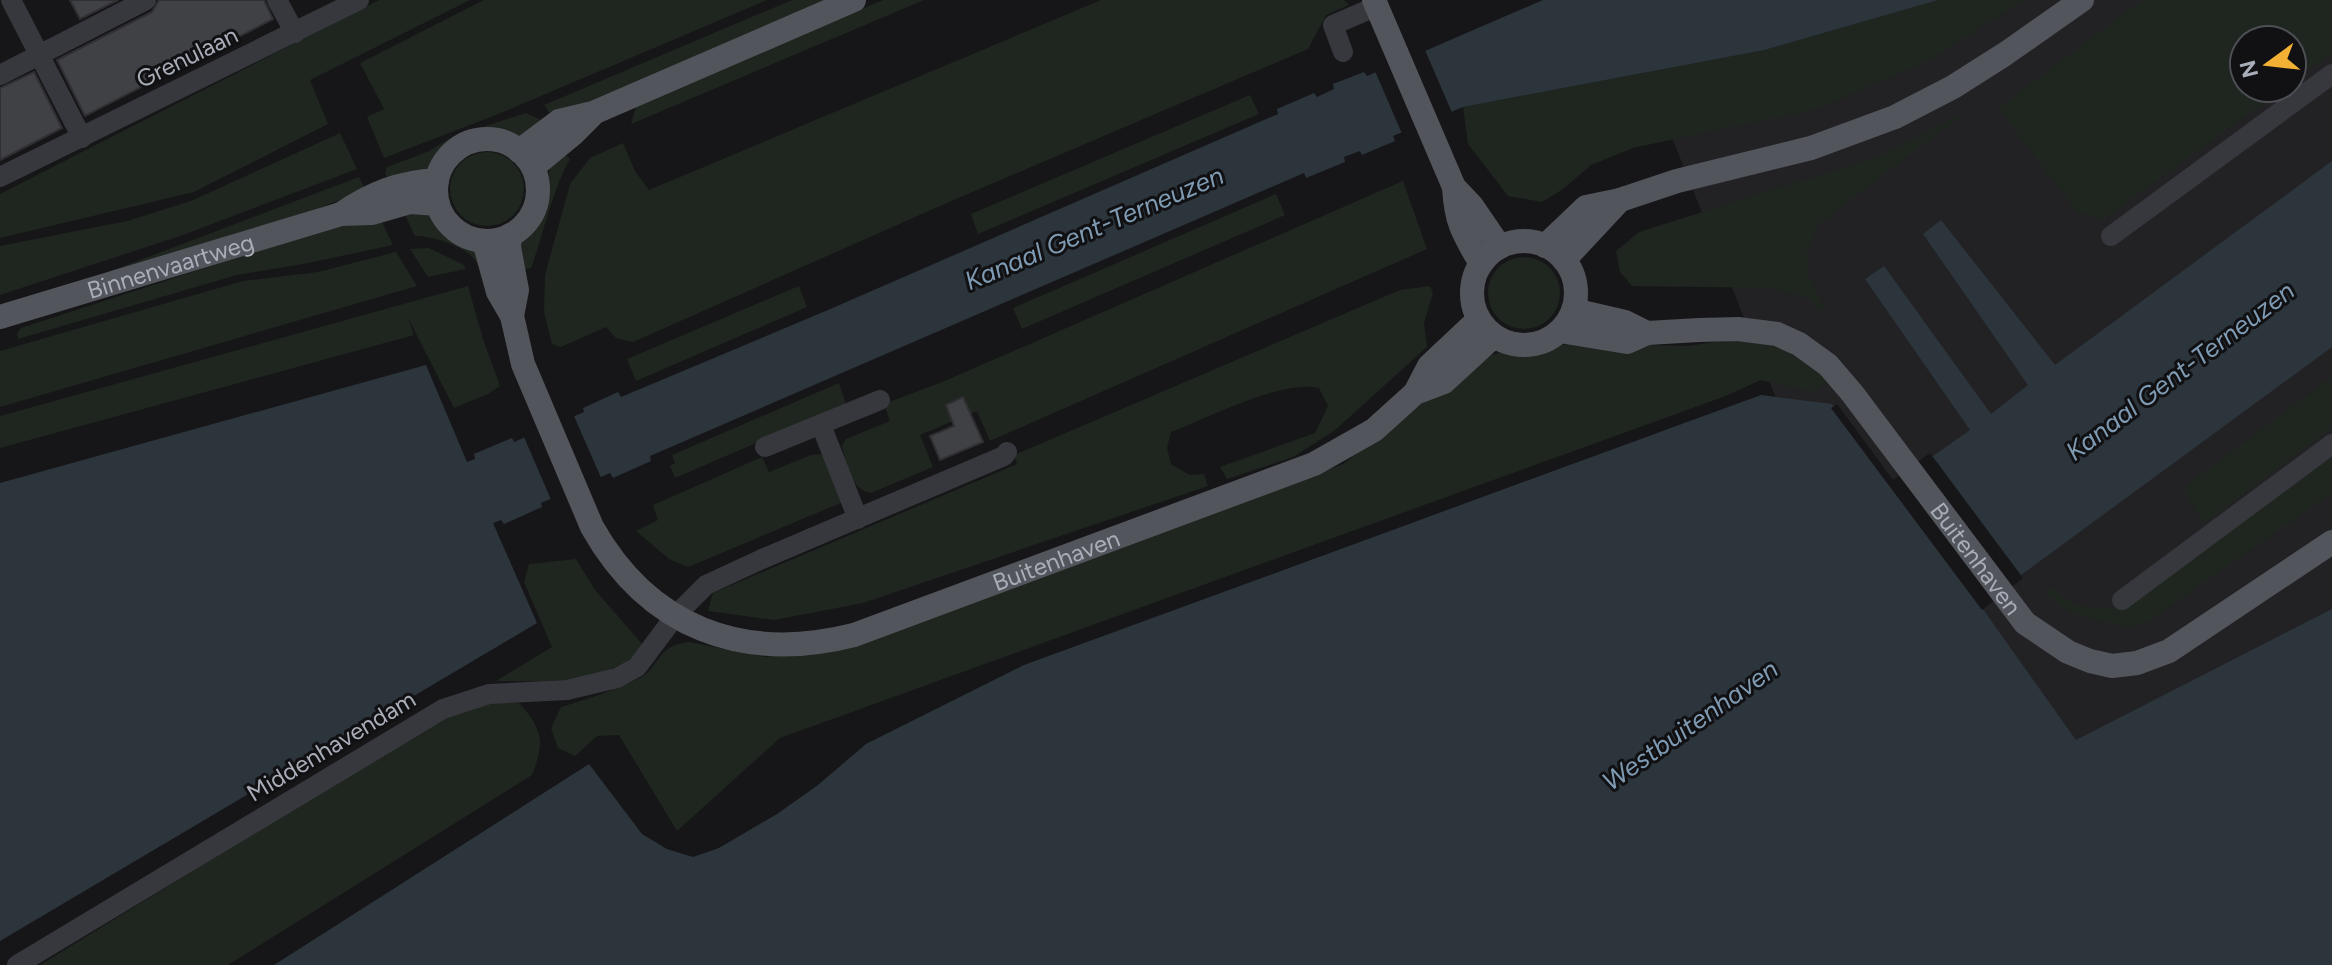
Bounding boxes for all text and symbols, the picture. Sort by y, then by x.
street label: Grenulaan [131,20,243,94]
north arrow [2228,24,2308,104]
text: N [2234,57,2264,81]
water label: Kanaal Gent-Terneuzen [960,159,1228,297]
street label: Binnenvaartweg [83,227,257,304]
water label: Kanaal Gent-Terneuzen [2059,275,2301,467]
street label: Buitenhaven [1925,496,2028,620]
street label: Buitenhaven [988,523,1124,597]
water label: Westbuitenhaven [1596,653,1784,797]
street label: Middenhavendam [242,684,420,808]

